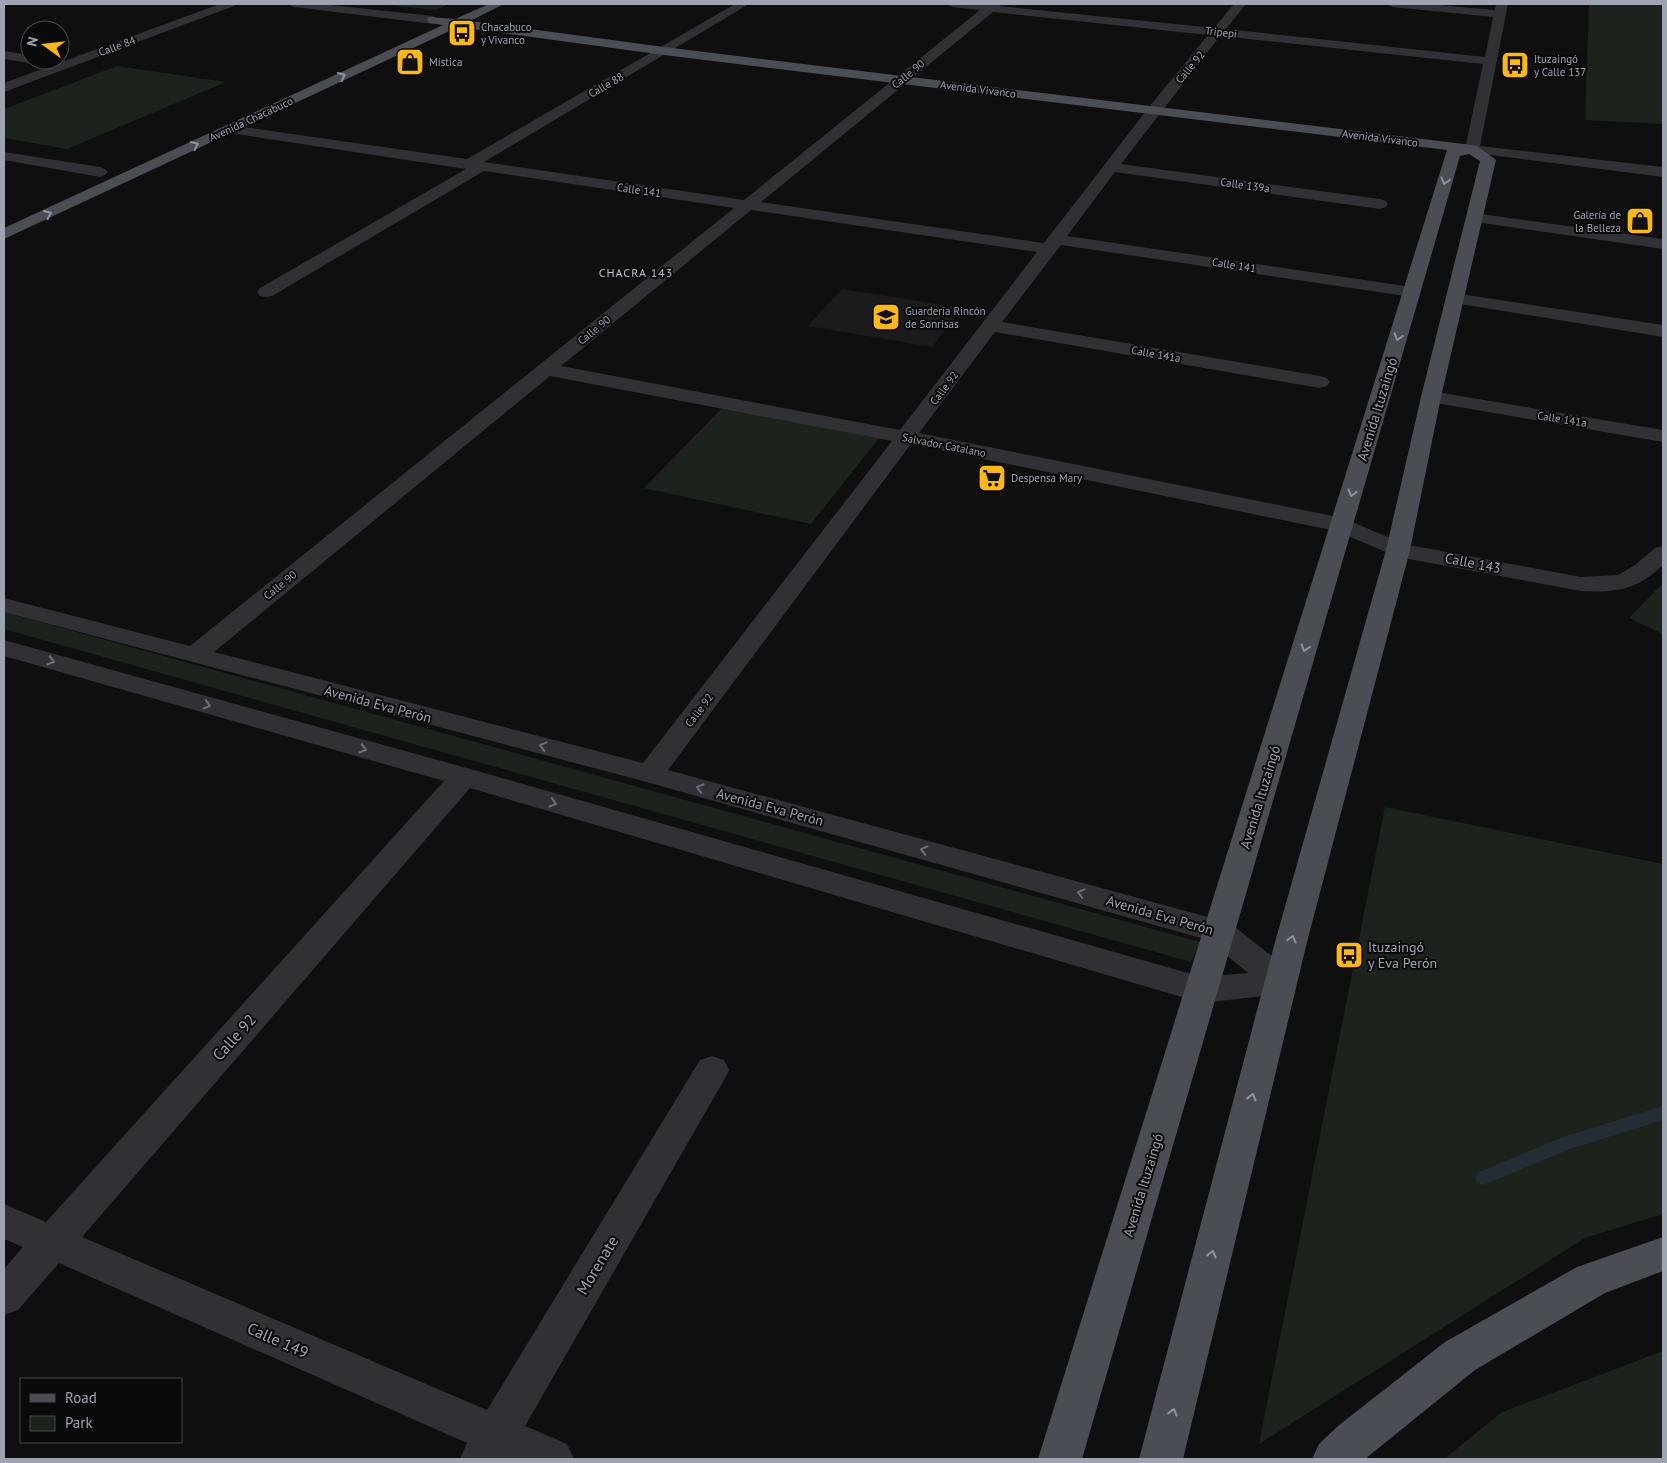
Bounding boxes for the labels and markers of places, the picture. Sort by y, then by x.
bus stop icon: Chacabuco y Vivanco [447,18,477,48]
place label: Chacabuco y Vivanco [481,20,532,47]
shop icon: Mística [395,47,425,77]
bus stop icon: Ituzaingó y Calle 137 [1500,50,1530,80]
place label: Ituzaingó y Calle 137 [1534,52,1586,79]
place label: Mística [429,55,462,69]
shop icon: Galería de la Belleza [1625,206,1655,236]
place label: Galería de la Belleza [1573,208,1621,235]
school or university icon: Guardería Rincón de Sonrisas [871,302,901,332]
place label: Guardería Rincón de Sonrisas [905,304,986,331]
supermarket icon: Despensa Mary [977,463,1007,493]
place label: Despensa Mary [1011,471,1083,485]
place label: Ituzaingó y Eva Perón [1368,938,1437,972]
bus stop icon: Ituzaingó y Eva Perón [1334,940,1364,970]

